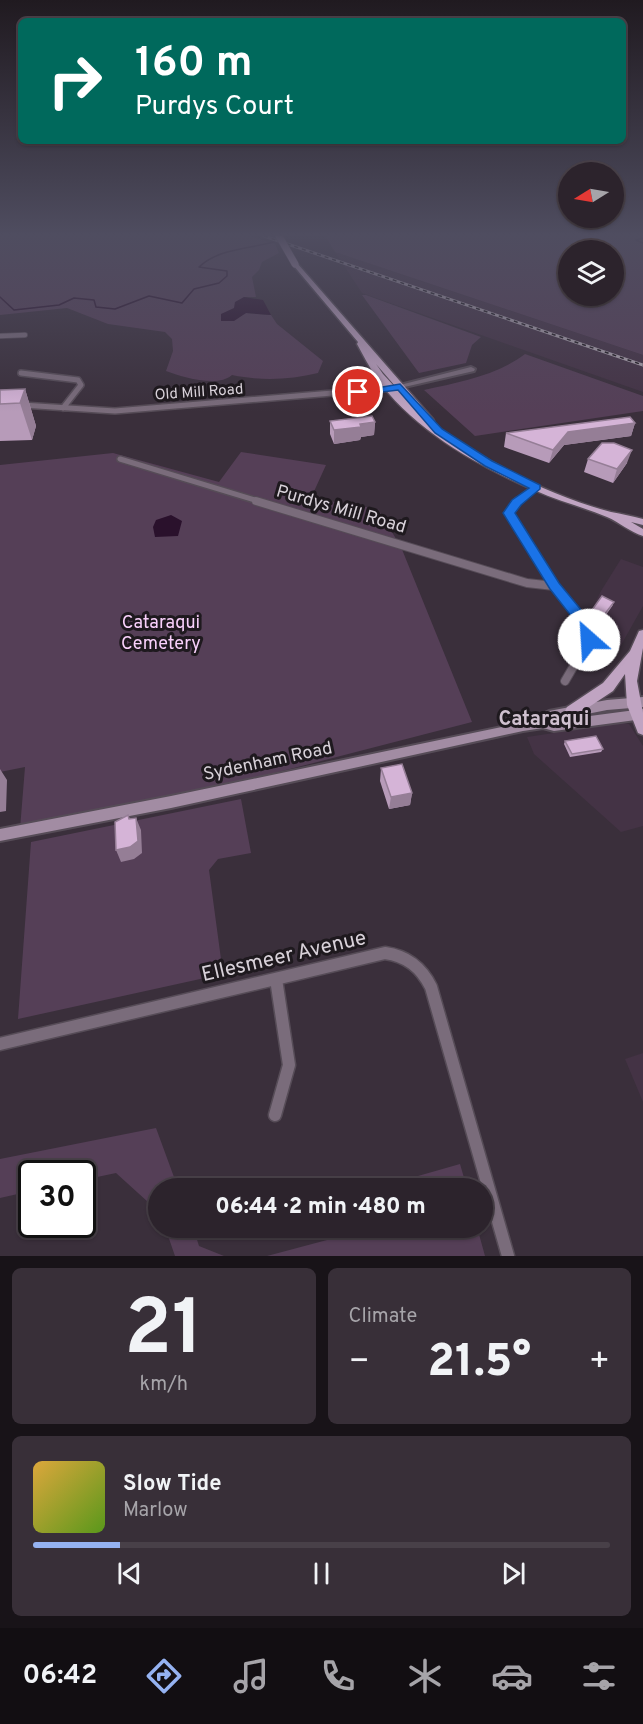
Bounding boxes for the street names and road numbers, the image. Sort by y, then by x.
street label: Old Mill Road [154,380,244,406]
street label: Purdys Mill Road [273,480,409,540]
street label: Sydenham Road [202,737,334,787]
street label: Ellesmeer Avenue [199,925,369,989]

